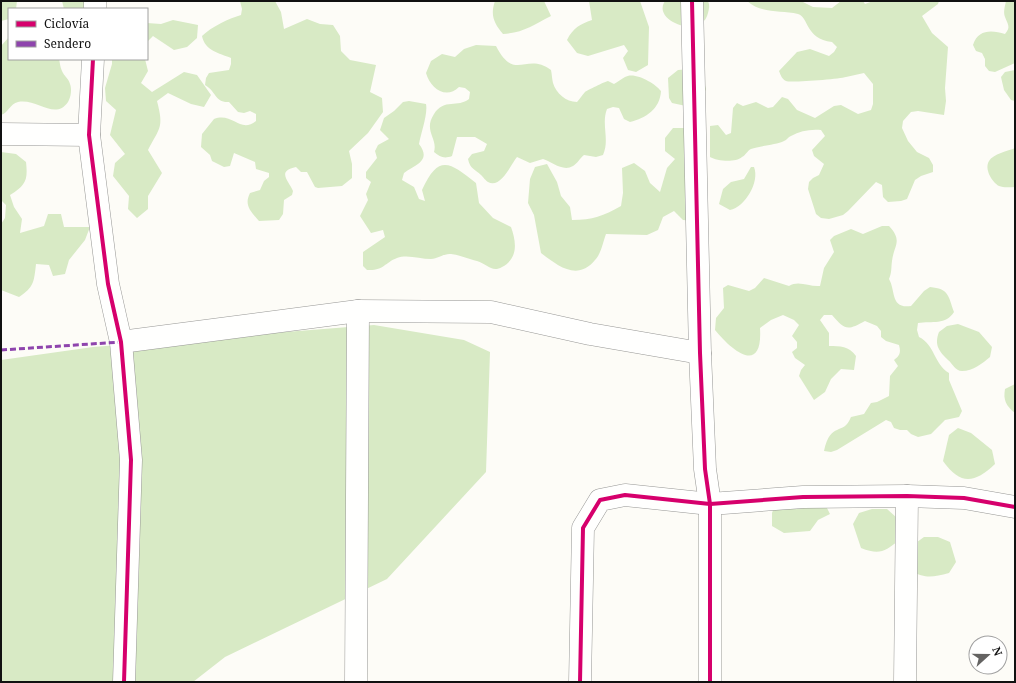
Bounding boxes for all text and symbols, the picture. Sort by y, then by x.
legend [8,8,148,60]
text: Ciclovía [44,15,90,32]
text: Sendero [44,35,91,52]
north arrow [968,635,1008,675]
text: N [989,645,1006,658]

